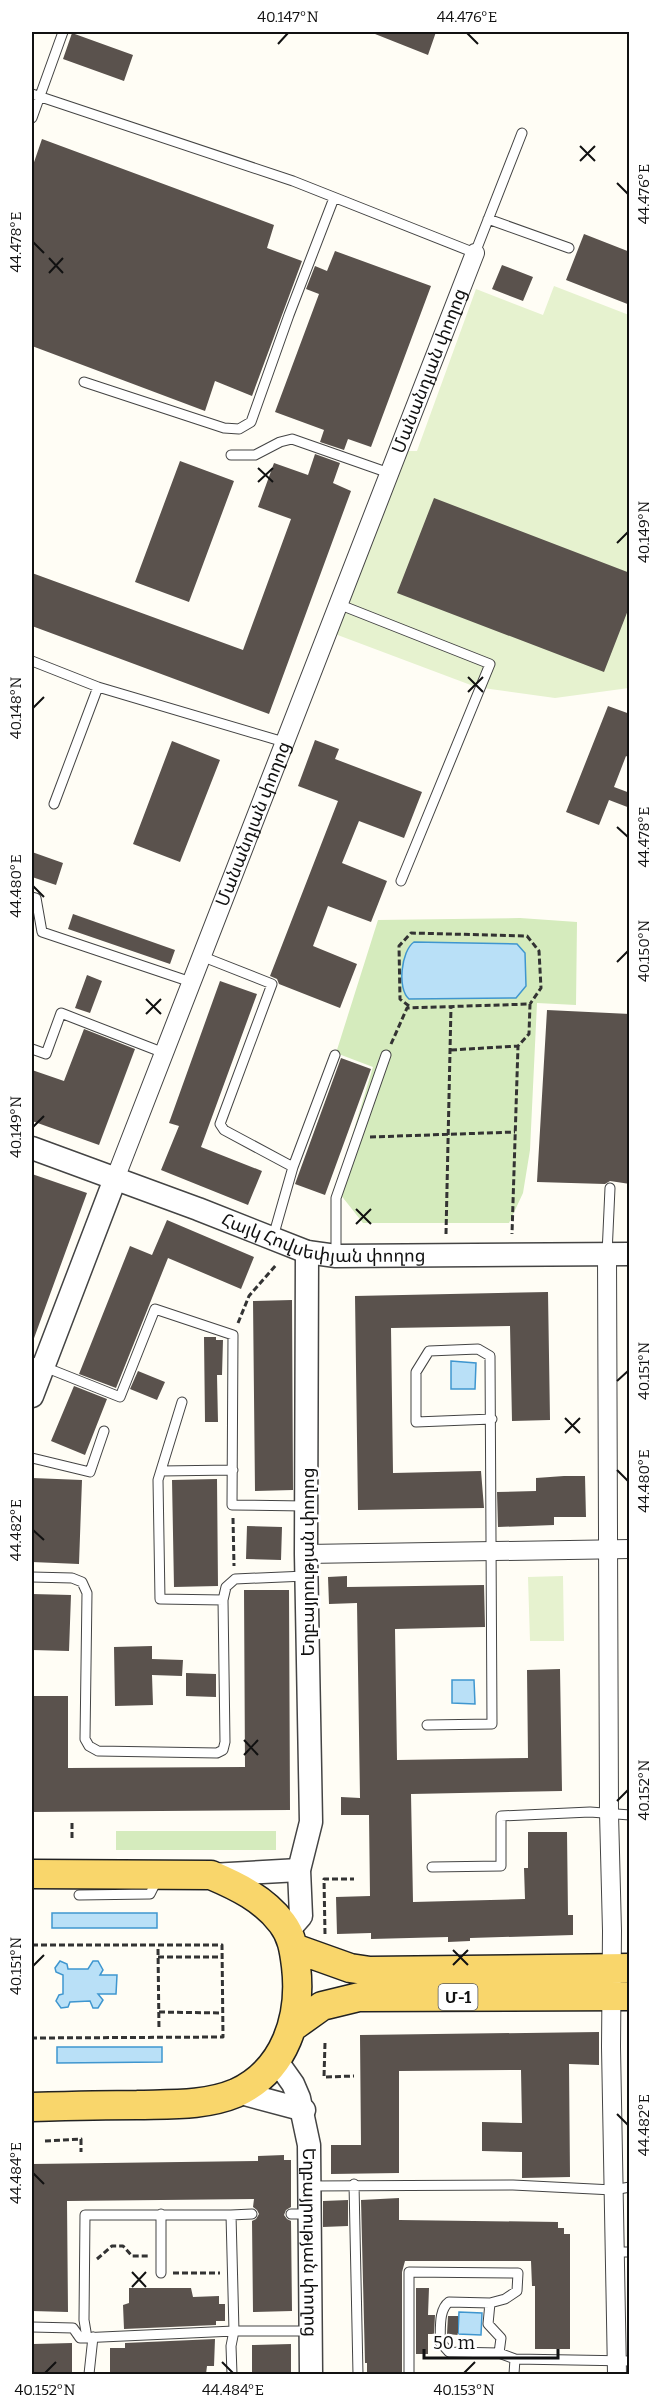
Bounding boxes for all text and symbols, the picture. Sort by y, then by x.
text: 40.147°N [257,8,319,26]
text: 44.476°E [437,8,497,26]
text: 44.476°E [635,164,653,224]
text: 44.478°E [7,211,25,273]
street label: Մանանդյան փողոց [387,285,471,457]
text: 40.149°N [635,501,653,563]
text: 40.148°N [7,677,25,739]
street label: Մանանդյան փողոց [211,738,295,910]
text: 44.478°E [635,806,653,868]
text: 44.480°E [7,854,25,918]
text: 40.150°N [635,920,653,982]
text: 40.149°N [7,1096,25,1158]
street label: Հայկ Հովսեփյան փողոց [218,1208,426,1267]
text: 40.151°N [635,1342,653,1400]
text: 44.480°E [635,1449,653,1513]
street label: Եղբայրության փողոց [297,1467,319,1657]
text: 44.482°E [7,1499,25,1561]
text: 40.152°N [635,1759,653,1820]
text: 40.151°N [7,1937,25,1995]
road number: Մ-1 [438,1984,478,2010]
text: 44.482°E [635,2094,653,2156]
text: 44.484°E [7,2142,25,2204]
street label: Եղբայրության փողոց [298,2148,322,2337]
scale bar [424,2322,558,2360]
text: 50 m [433,2332,475,2354]
text: 40.152°N [15,2381,76,2399]
text: 44.484°E [202,2381,264,2399]
text: 40.153°N [433,2381,495,2399]

